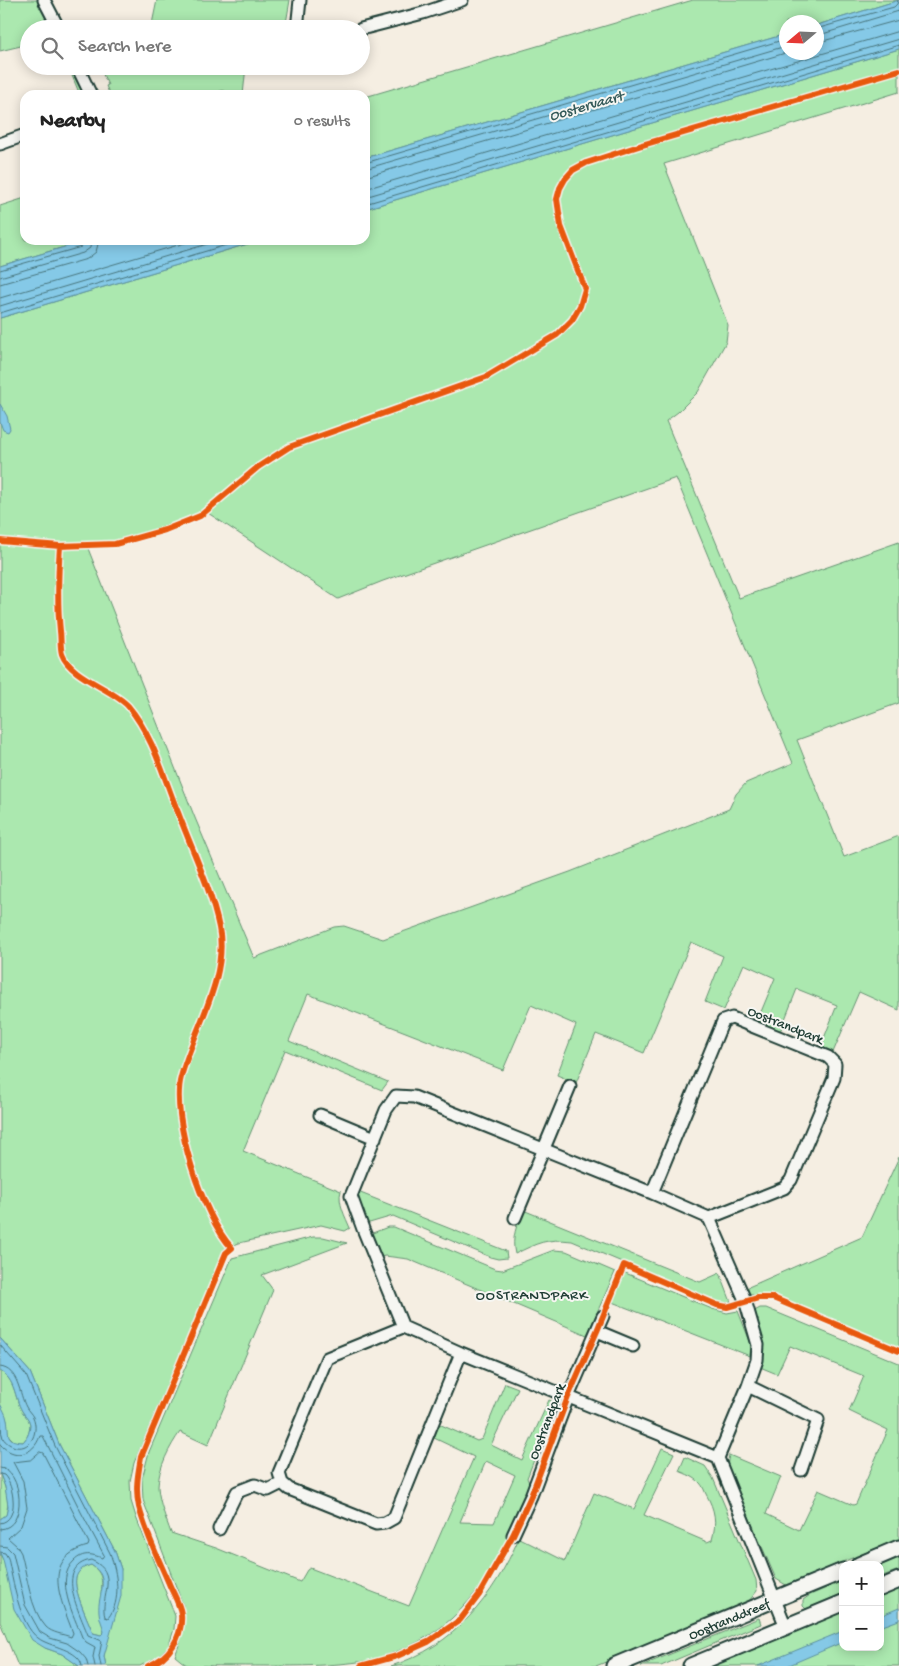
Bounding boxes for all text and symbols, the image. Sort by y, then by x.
north arrow [779,15,824,60]
search box [20,20,370,75]
icon: search [38,34,66,62]
text: Search here [78,36,172,59]
water label: Oostervaart [547,87,628,126]
text: Nearby [40,110,105,135]
text: 0 results [294,113,350,132]
street label: Oostrandpark [745,1003,827,1050]
district label: OOSTRANDPARK [476,1287,589,1305]
street label: Oostrandpark [526,1380,571,1462]
map controls [839,1561,884,1651]
button: + [839,1561,884,1606]
street label: Oostranddreef [686,1596,774,1645]
button: − [839,1606,884,1651]

